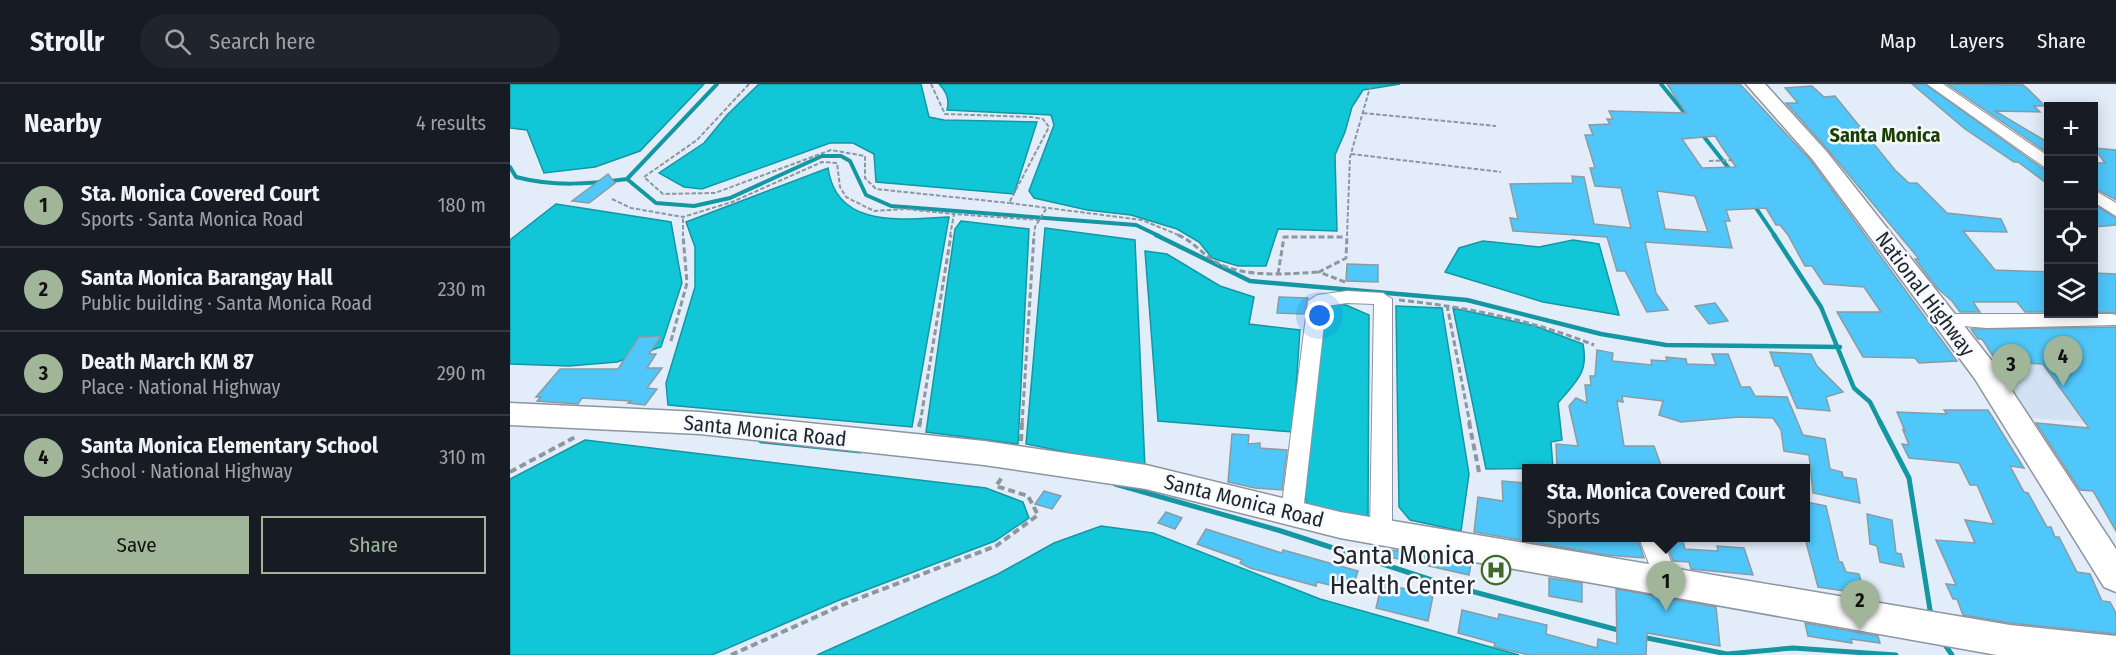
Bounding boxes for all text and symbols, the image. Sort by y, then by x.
search box [140,14,560,68]
text: Strollr [30,25,104,58]
icon: search [161,25,194,58]
text: Search here [209,28,315,55]
text: Map [1880,28,1916,54]
text: Layers [1949,28,2004,54]
text: Share [2037,28,2086,54]
map controls [2044,102,2098,318]
button: + [2044,102,2098,156]
text: Nearby [24,108,101,139]
text: 4 results [416,111,486,135]
district label: Santa Monica [1830,123,1941,147]
button: − [2044,156,2098,210]
text: Sta. Monica Covered Court [81,180,319,207]
text: 1 [39,193,48,217]
text: 180 m [438,193,486,217]
text: Sports · Santa Monica Road [81,207,304,231]
button: locate [2044,210,2098,264]
street label: National Highway [1870,226,1981,362]
text: Santa Monica Barangay Hall [81,264,333,291]
button: layers [2044,264,2098,318]
text: 2 [39,277,48,301]
text: 230 m [438,277,486,301]
text: Public building · Santa Monica Road [81,291,372,315]
your location [1305,301,1334,330]
pin: 4 [2044,336,2082,386]
pin: 3 [1992,344,2030,394]
text: Death March KM 87 [81,348,254,375]
text: 3 [39,361,48,385]
text: 290 m [437,361,486,385]
text: Place · National Highway [81,375,280,399]
street label: Santa Monica Road [682,410,848,452]
text: Santa Monica Elementary School [81,432,378,459]
text: 4 [38,445,49,469]
text: 310 m [439,445,486,469]
text: School · National Highway [81,459,293,483]
popup [1522,464,1810,542]
street label: Santa Monica Road [1161,469,1327,533]
text: Sta. Monica Covered Court [1547,478,1785,505]
text: Sports [1547,505,1600,529]
button: Save [24,516,249,574]
button: Share [261,516,486,574]
place label: Santa Monica Health Center [1330,540,1475,601]
hospital icon: Santa Monica Health Center [1480,554,1512,586]
pin: 1 [1646,562,1686,611]
pin: 2 [1840,580,1880,630]

